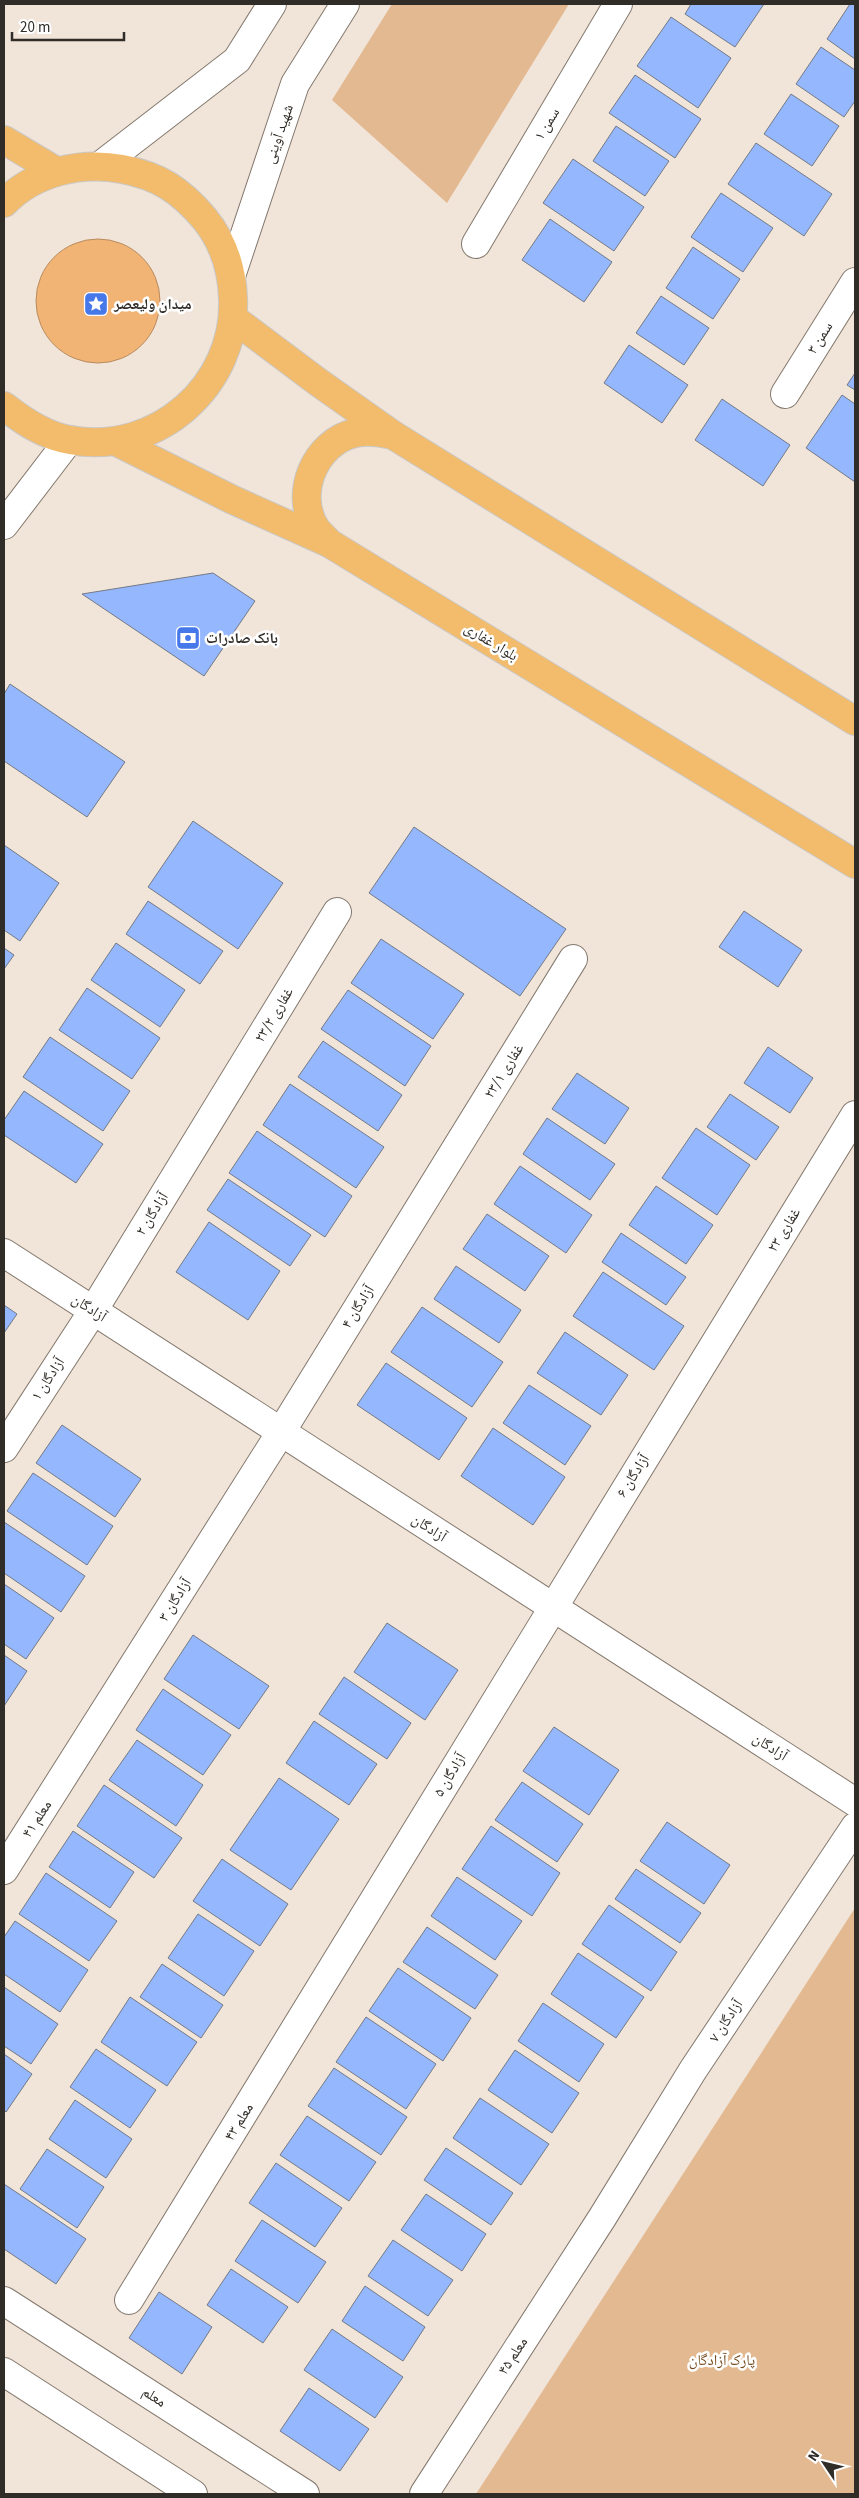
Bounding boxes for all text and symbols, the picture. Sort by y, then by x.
scale bar [12,10,125,42]
text: 20 m [20,17,50,38]
street label: شهید آوینی [259,101,299,167]
street label: سمن ۱ [529,104,565,144]
place icon: میدان ولیعصر [83,291,109,317]
place label: میدان ولیعصر [113,294,192,315]
street label: سمن ۳ [802,318,838,358]
street label: بلوار غفاری [460,618,522,666]
bank icon: بانک صادرات [175,625,201,651]
place label: بانک صادرات [206,628,278,649]
street label: غفاری ۲۳/۲ [249,983,299,1046]
street label: غفاری ۲۳/۱ [479,1039,529,1102]
street label: آزادگان ۲ [130,1187,174,1240]
street label: غفاری ۲۳ [762,1203,806,1256]
street label: آزادگان ۴ [336,1280,380,1333]
street label: آزادگان [67,1289,112,1328]
street label: آزادگان ۱ [26,1352,70,1405]
street label: آزادگان ۶ [611,1449,655,1502]
street label: آزادگان [407,1509,452,1548]
street label: آزادگان ۳ [153,1573,197,1626]
street label: آزادگان [748,1728,793,1767]
street label: آزادگان ۵ [429,1748,472,1801]
street label: معلم ۴۱ [17,1796,57,1842]
street label: آزادگان ۷ [704,1994,749,2047]
street label: معلم ۴۳ [219,2099,259,2145]
street label: معلم ۴۵ [493,2333,533,2379]
park label: پارک آزادگان [689,2350,755,2371]
street label: معلم [138,2381,170,2413]
north arrow [799,2438,849,2488]
text: N [803,2447,825,2466]

